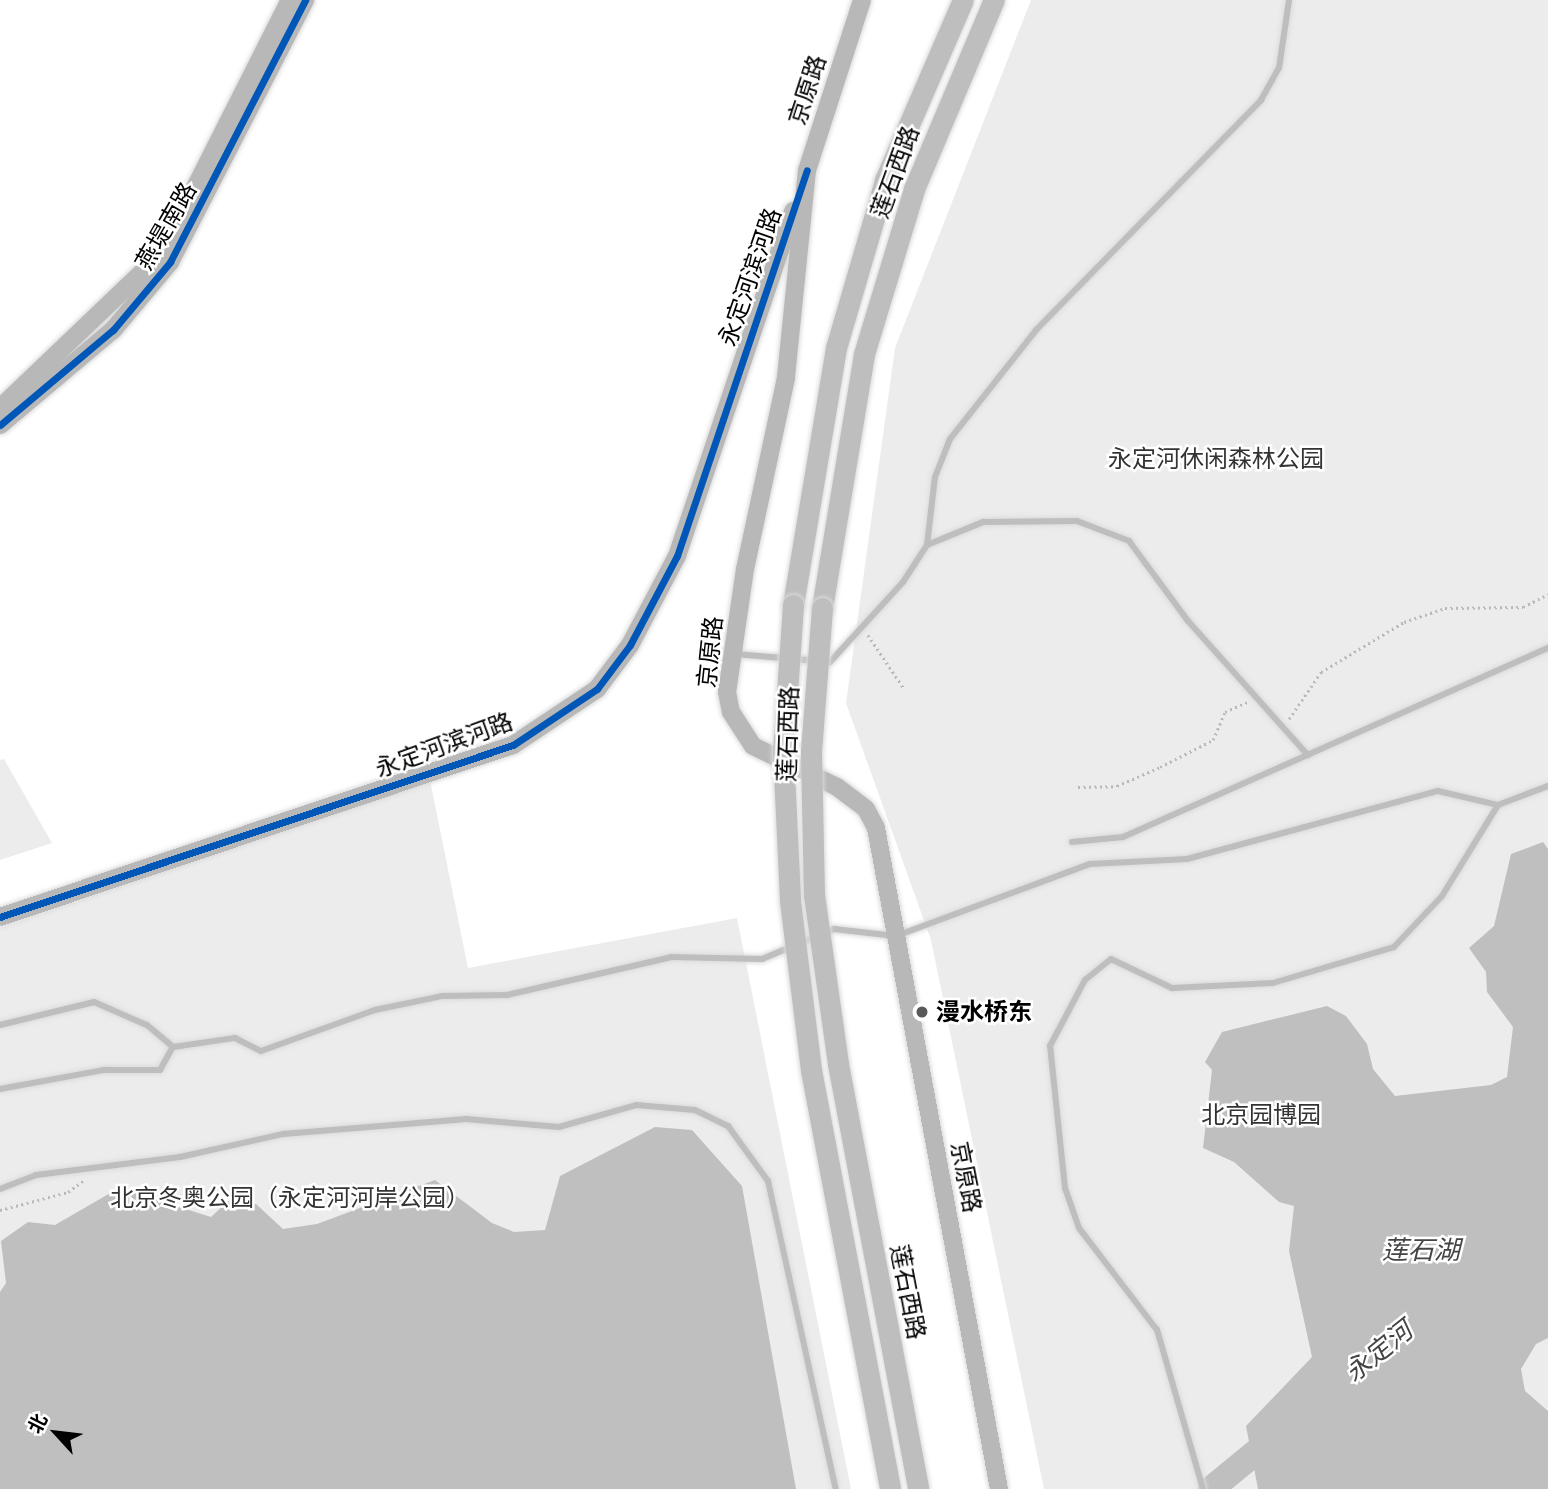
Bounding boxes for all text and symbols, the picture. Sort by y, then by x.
street label: 京原路 [782,51,832,129]
street label: 莲石西路 [865,122,925,222]
street label: 燕堤南路 [130,177,202,275]
street label: 永定河滨河路 [713,204,787,350]
park label: 永定河休闲森林公园 [1108,445,1324,473]
street label: 京原路 [692,615,728,689]
street label: 莲石西路 [772,686,804,782]
street label: 永定河滨河路 [371,707,517,783]
place label: 漫水桥东 [936,998,1032,1026]
marker: 漫水桥东 [914,1004,930,1020]
park label: 北京园博园 [1201,1101,1321,1129]
street label: 京原路 [945,1139,987,1215]
park label: 北京冬奥公园（永定河河岸公园） [110,1184,470,1212]
water label: 莲石湖 [1382,1235,1460,1267]
street label: 莲石西路 [885,1242,931,1342]
water label: 永定河 [1339,1315,1419,1389]
north arrow [21,1398,91,1468]
text: 北 [23,1410,51,1437]

